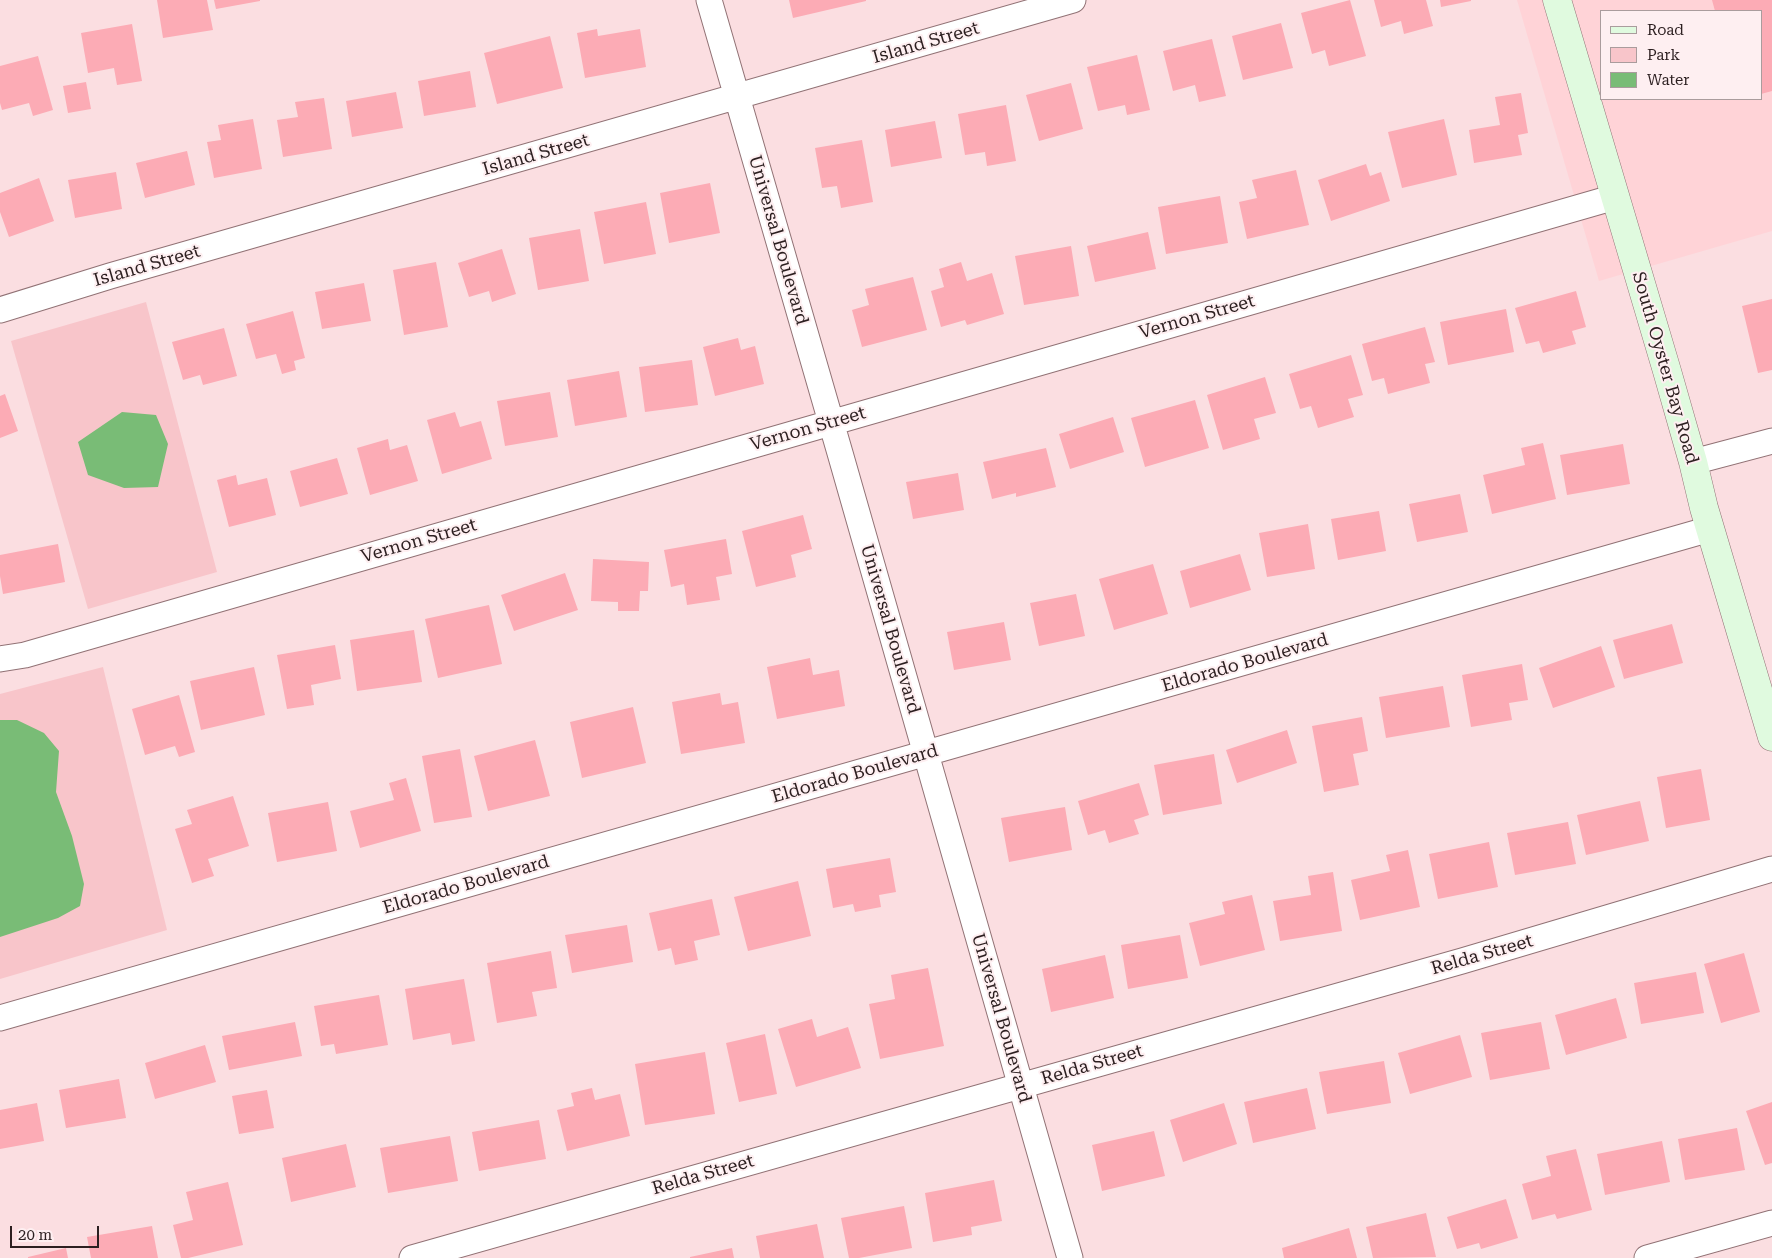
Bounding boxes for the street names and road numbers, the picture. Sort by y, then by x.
street label: Island Street [870,17,982,69]
street label: Island Street [480,129,592,181]
street label: Universal Boulevard [743,153,813,327]
street label: Island Street [91,240,203,292]
street label: South Oyster Bay Road [1627,269,1703,467]
street label: Vernon Street [1137,290,1257,344]
street label: Vernon Street [748,402,868,456]
street label: Vernon Street [359,514,479,568]
street label: Universal Boulevard [855,542,925,716]
street label: Eldorado Boulevard [1159,629,1331,697]
street label: Eldorado Boulevard [769,740,941,808]
street label: Eldorado Boulevard [380,851,552,919]
street label: Relda Street [1429,930,1535,980]
street label: Universal Boulevard [966,931,1036,1105]
street label: Relda Street [1039,1040,1145,1090]
street label: Relda Street [650,1150,756,1200]

